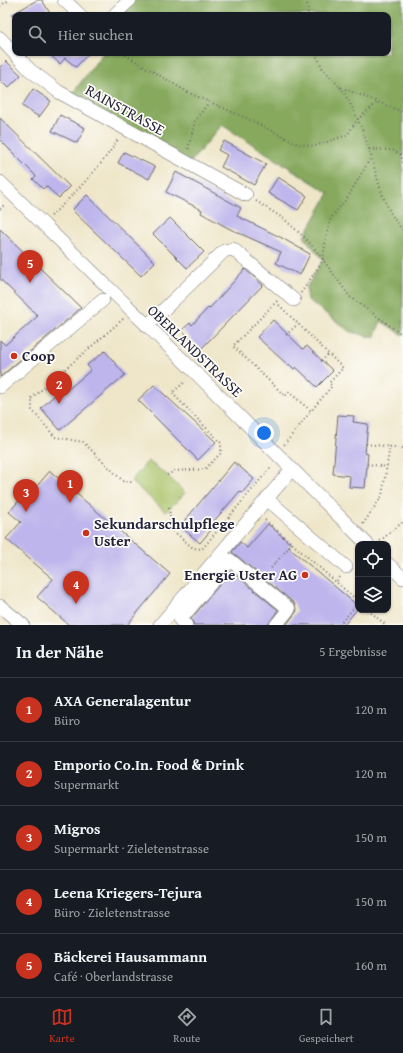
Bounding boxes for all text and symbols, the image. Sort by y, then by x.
search box [12,12,391,56]
icon: search [26,23,48,45]
text: Hier suchen [58,24,133,45]
street label: RAINSTRASSE [82,79,169,140]
pin: 5 [17,250,43,283]
street label: OBERLANDSTRASSE [143,300,248,402]
place label: Coop [22,345,55,366]
marker: Coop [9,351,19,361]
pin: 2 [46,371,72,404]
your location [254,423,274,443]
pin: 1 [57,470,83,503]
pin: 3 [13,479,39,512]
place label: Sekundarschulpflege Uster [94,513,235,551]
marker: Sekundarschulpflege Uster [81,528,91,538]
map controls [355,541,391,613]
button: locate [355,541,391,577]
place label: Energie Uster AG [184,564,297,585]
marker: Energie Uster AG [300,570,310,580]
pin: 4 [63,571,89,604]
button: layers [355,577,391,613]
text: In der Nähe [16,639,104,664]
text: 5 Ergebnisse [319,642,387,661]
text: AXA Generalagentur [54,690,191,711]
text: 1 [26,700,32,719]
text: 120 m [355,700,387,719]
text: Büro [54,711,80,730]
text: Emporio Co.In. Food & Drink [54,754,244,775]
text: 2 [26,764,32,783]
text: 120 m [355,764,387,783]
text: Supermarkt [54,775,119,794]
text: Migros [54,818,101,839]
text: 3 [26,828,32,847]
text: 150 m [355,828,387,847]
text: Supermarkt · Zieletenstrasse [54,839,209,858]
text: Leena Kriegers-Tejura [54,882,202,903]
text: 4 [26,892,32,911]
text: 150 m [355,892,387,911]
text: Büro · Zieletenstrasse [54,903,170,922]
text: Bäckerei Hausammann [54,946,207,967]
text: 5 [26,956,32,975]
text: 160 m [355,956,387,975]
text: Café · Oberlandstrasse [54,967,173,986]
tab: Karte [49,1006,75,1046]
tab: Route [173,1006,200,1046]
tab: Gespeichert [299,1006,354,1046]

